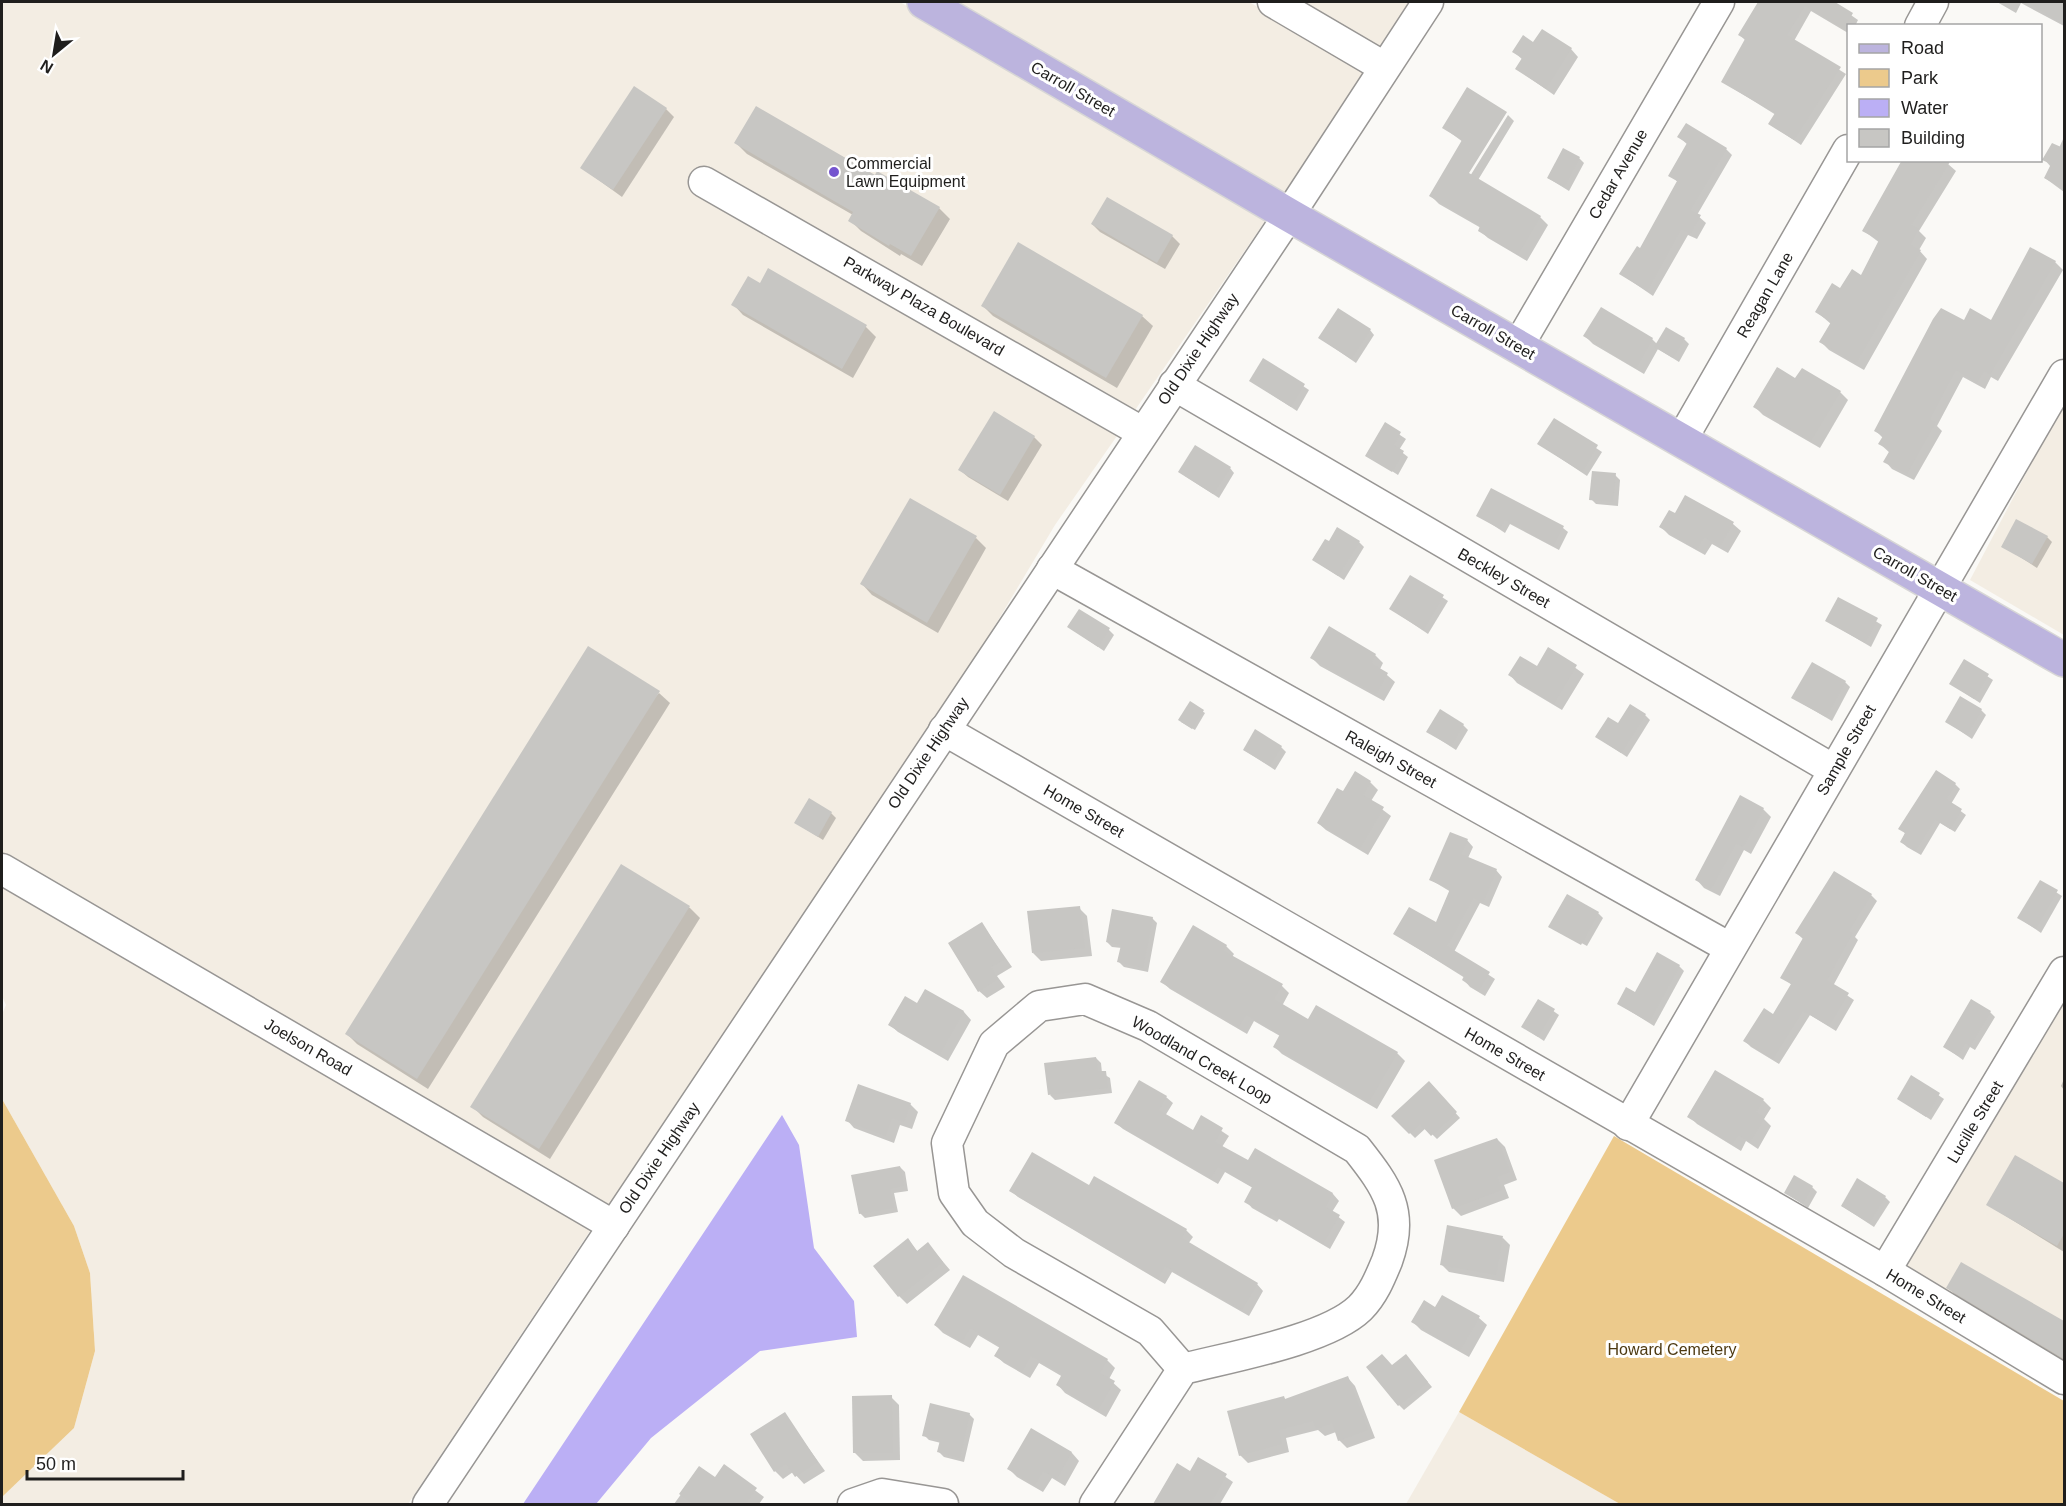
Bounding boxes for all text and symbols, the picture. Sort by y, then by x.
north arrow [24,24,84,84]
legend [1847,24,2042,162]
text: Road [1901,38,1944,58]
text: N [37,56,56,77]
street label: Carroll Street [1028,58,1119,120]
text: Park [1901,68,1939,88]
text: Water [1901,98,1948,118]
street label: Cedar Avenue [1585,126,1651,222]
text: Building [1901,128,1965,148]
place label: Commercial Lawn Equipment [846,155,966,190]
marker: Commercial Lawn Equipment [827,165,841,179]
street label: Reagan Lane [1734,249,1796,341]
street label: Parkway Plaza Boulevard [841,253,1007,359]
street label: Old Dixie Highway [1154,290,1242,408]
street label: Carroll Street [1448,301,1539,363]
street label: Carroll Street [1870,543,1961,605]
street label: Beckley Street [1455,545,1553,611]
street label: Old Dixie Highway [884,694,972,812]
street label: Sample Street [1813,701,1879,798]
street label: Raleigh Street [1343,727,1440,791]
street label: Home Street [1041,781,1128,841]
street label: Woodland Creek Loop [1129,1013,1275,1107]
street label: Joelson Road [261,1015,355,1079]
street label: Home Street [1462,1024,1549,1084]
street label: Lucille Street [1944,1078,2006,1166]
street label: Old Dixie Highway [615,1099,703,1217]
street label: Home Street [1883,1266,1969,1327]
park label: Howard Cemetery [1608,1341,1736,1358]
scale bar [27,1443,183,1481]
text: 50 m [36,1454,76,1474]

